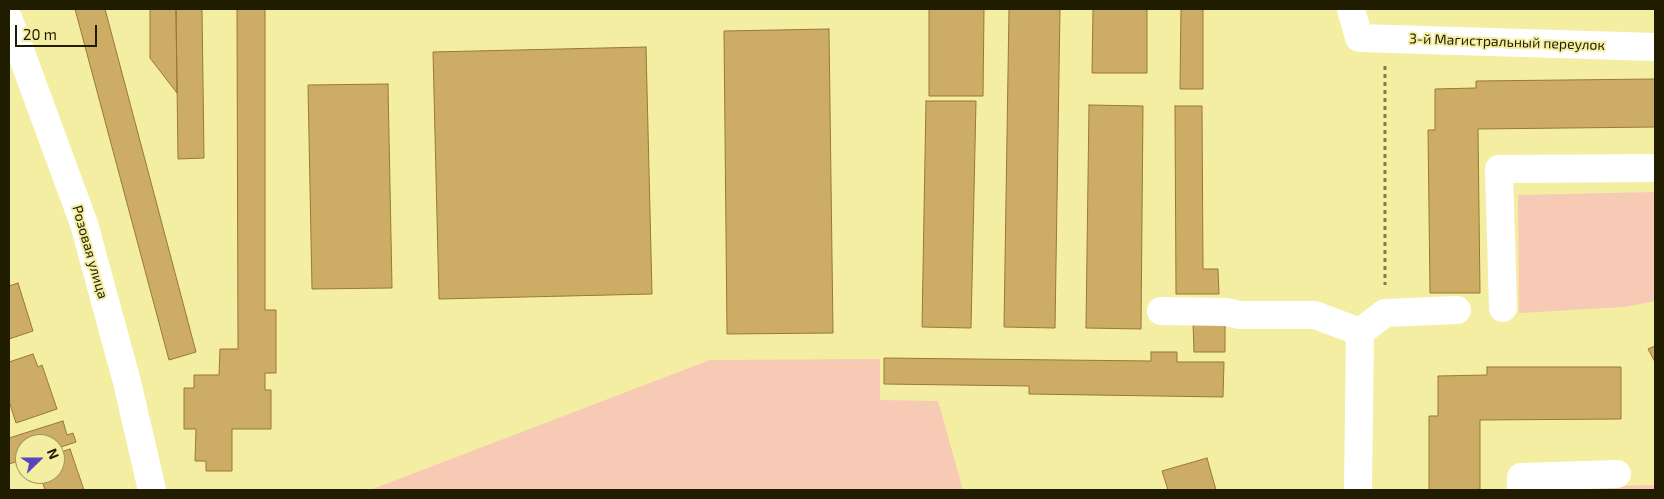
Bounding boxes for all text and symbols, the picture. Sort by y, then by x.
scale bar [18,15,100,47]
text: 20 m [23,25,57,43]
street label: 3-й Магистральный переулок [1409,30,1605,54]
street label: Розовая улица [69,203,111,301]
north arrow [15,434,65,484]
text: N [44,446,63,461]

